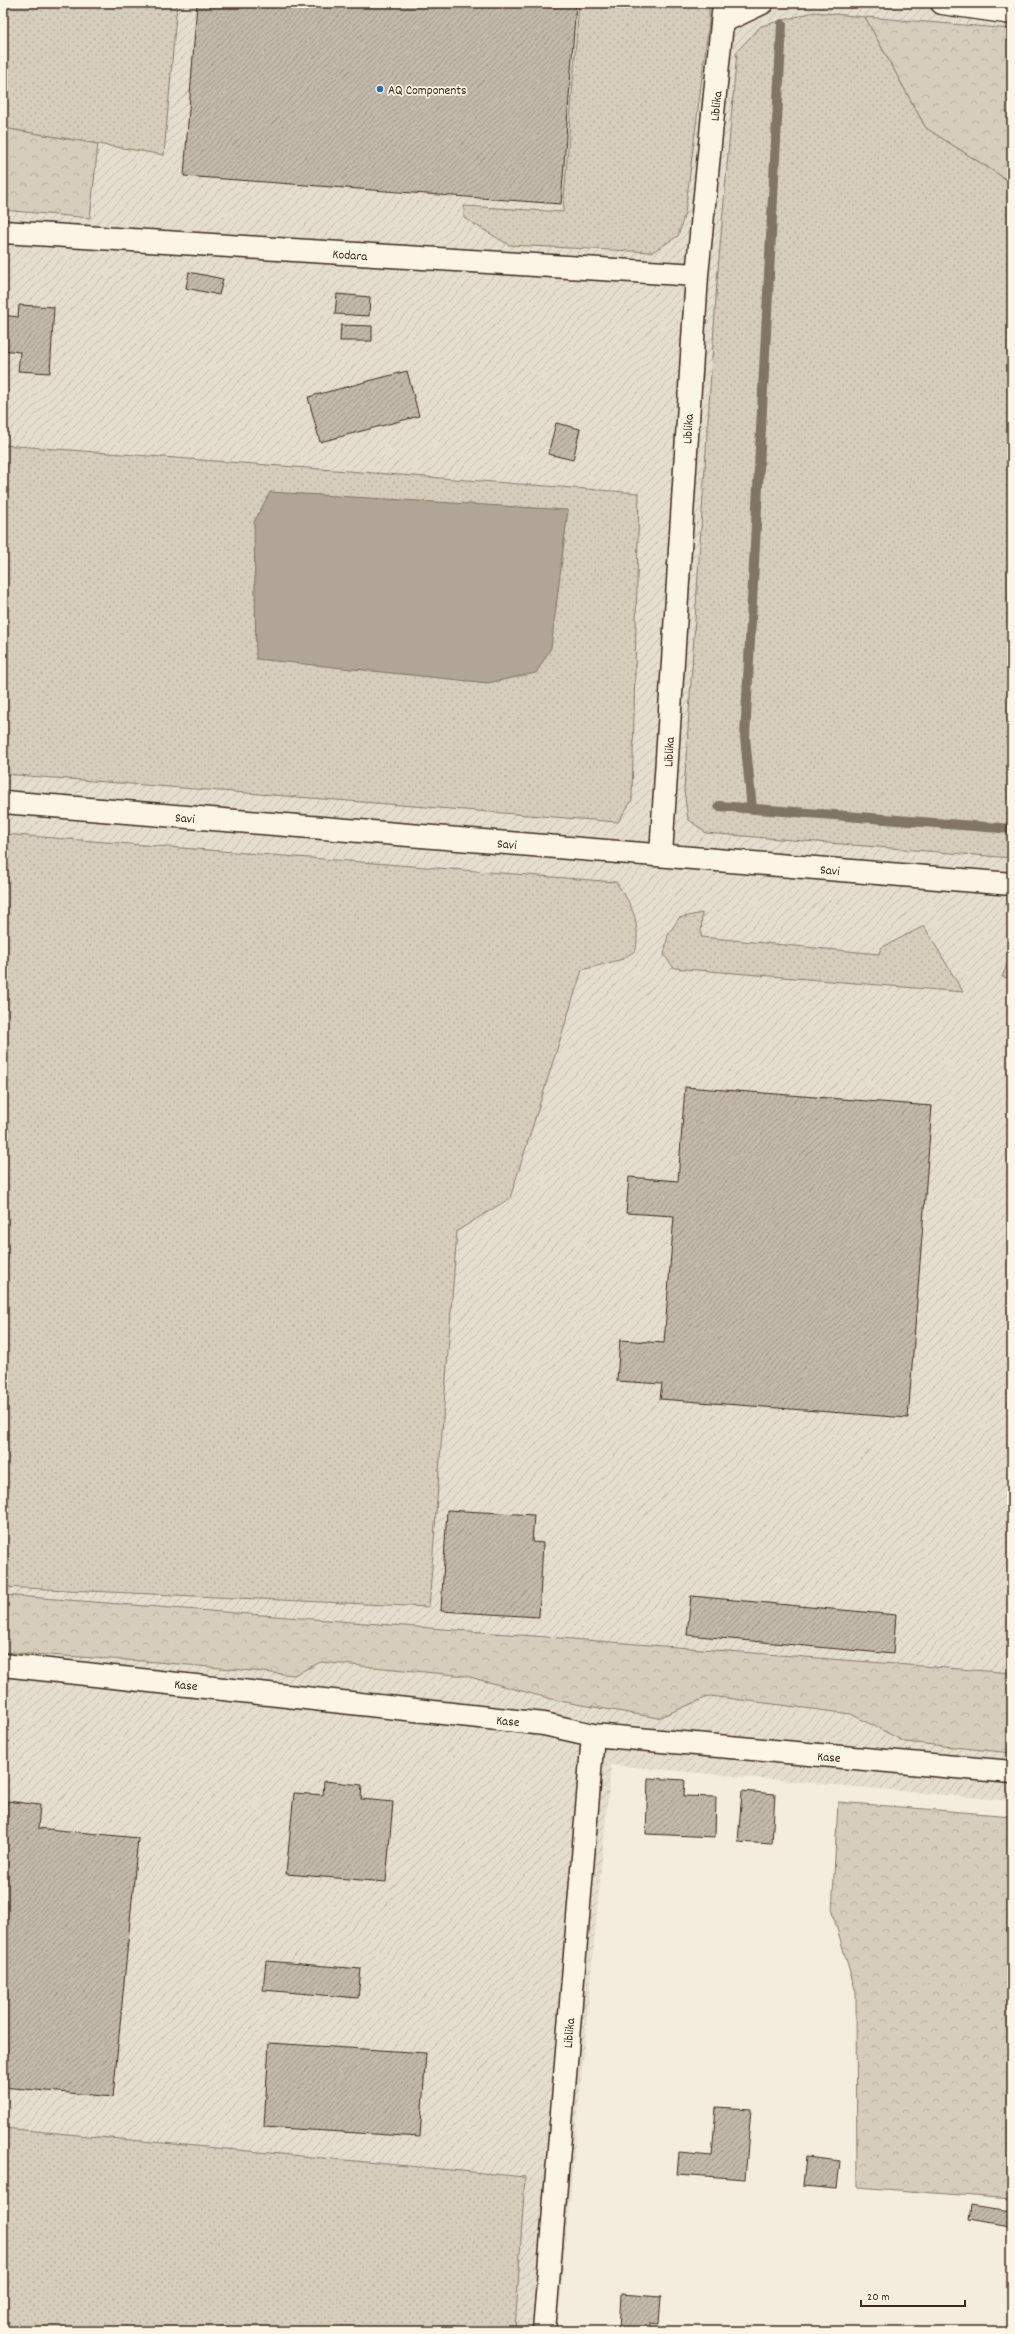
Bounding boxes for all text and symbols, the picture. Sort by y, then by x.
place label: AQ Components [388,82,467,101]
marker: AQ Components [375,84,385,94]
street label: Liblika [706,89,729,122]
street label: Kodara [332,246,369,267]
street label: Liblika [679,413,700,445]
street label: Liblika [660,736,681,768]
street label: Savi [174,809,196,830]
street label: Savi [496,835,518,856]
street label: Savi [819,861,841,882]
street label: Kase [173,1676,199,1697]
street label: Kase [495,1712,521,1733]
street label: Kase [816,1748,841,1769]
street label: Liblika [560,2016,581,2049]
scale bar [861,2282,965,2308]
text: 20 m [867,2289,890,2306]

